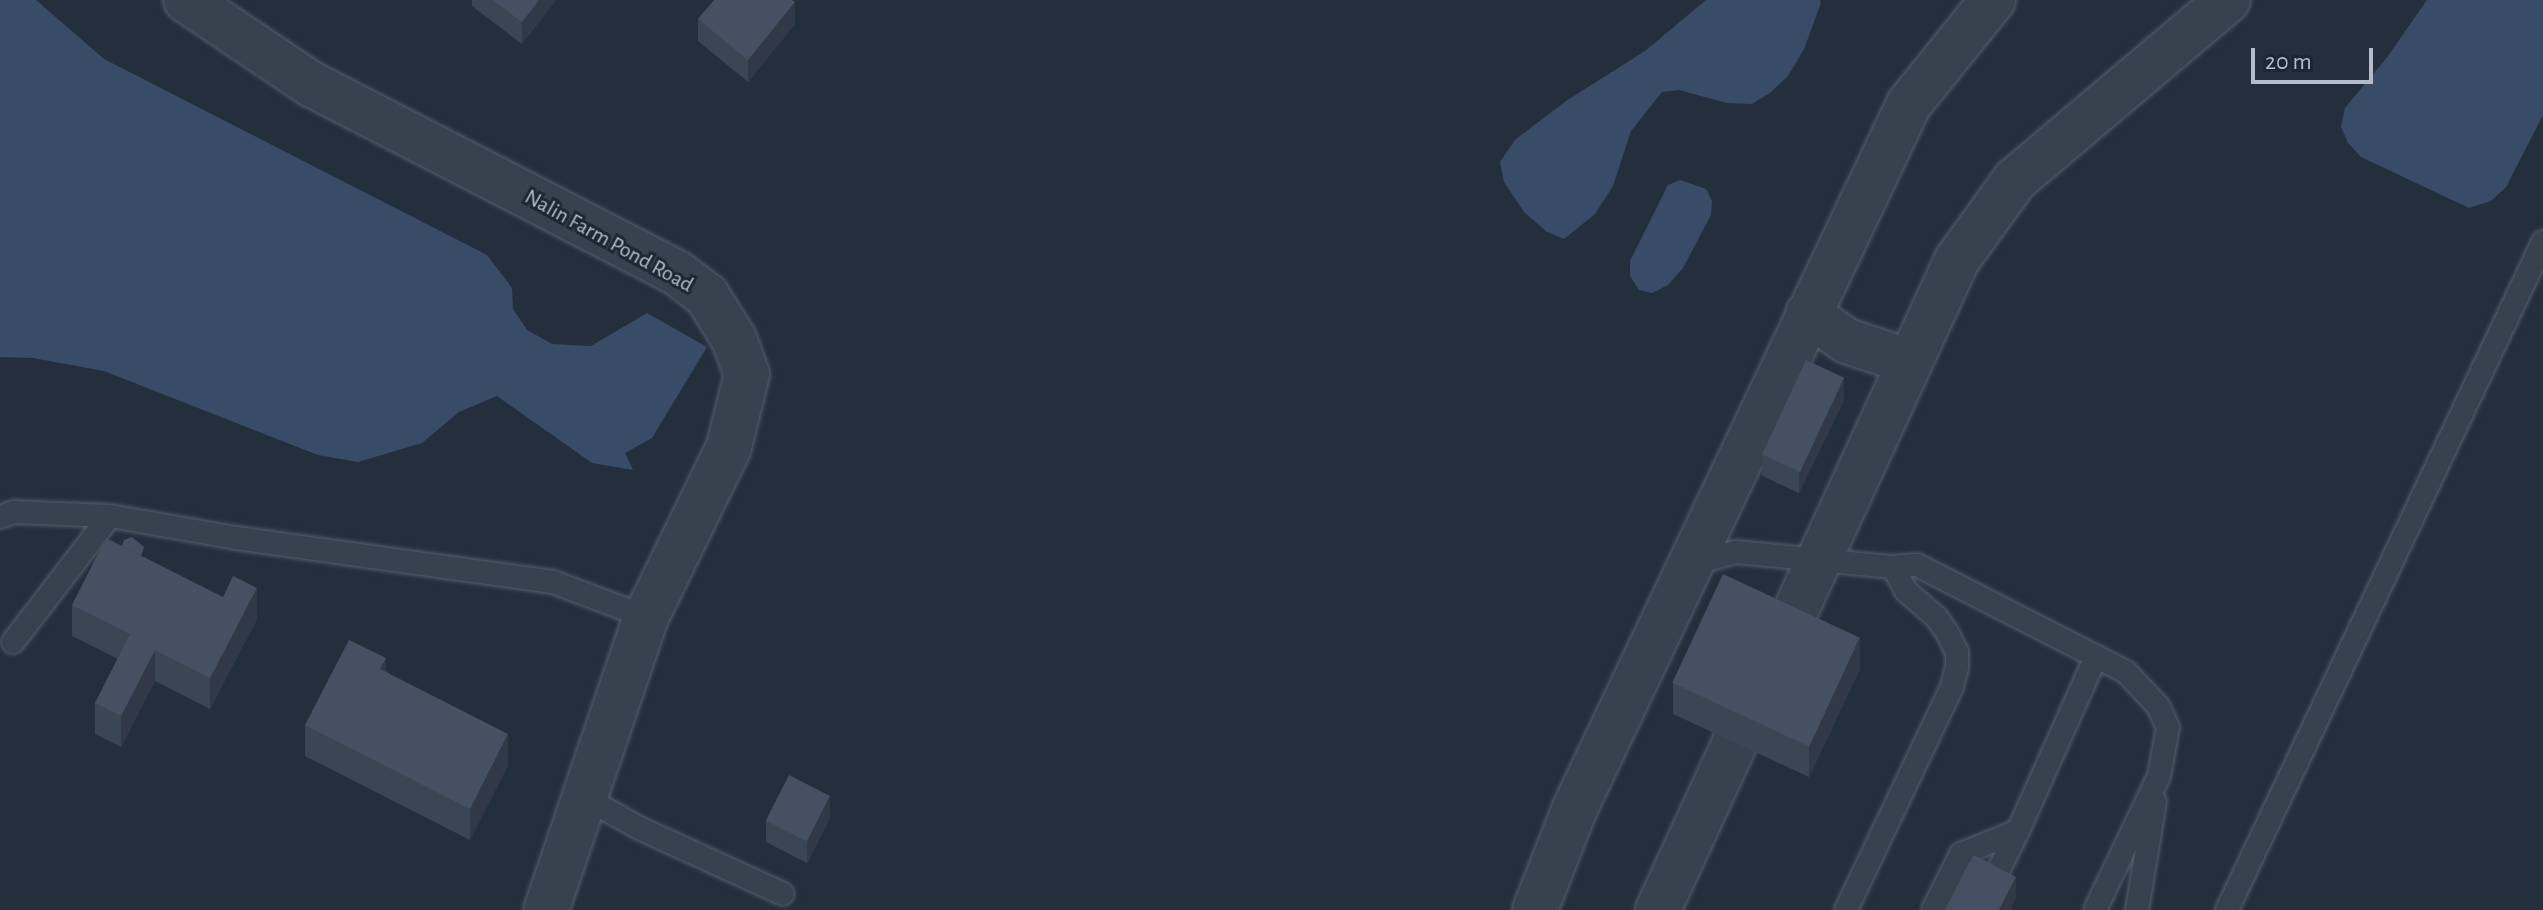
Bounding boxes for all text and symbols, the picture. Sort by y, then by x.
scale bar [2255,32,2377,82]
text: 20 m [2265,50,2312,74]
street label: Nalin Farm Pond Road [520,184,698,298]

